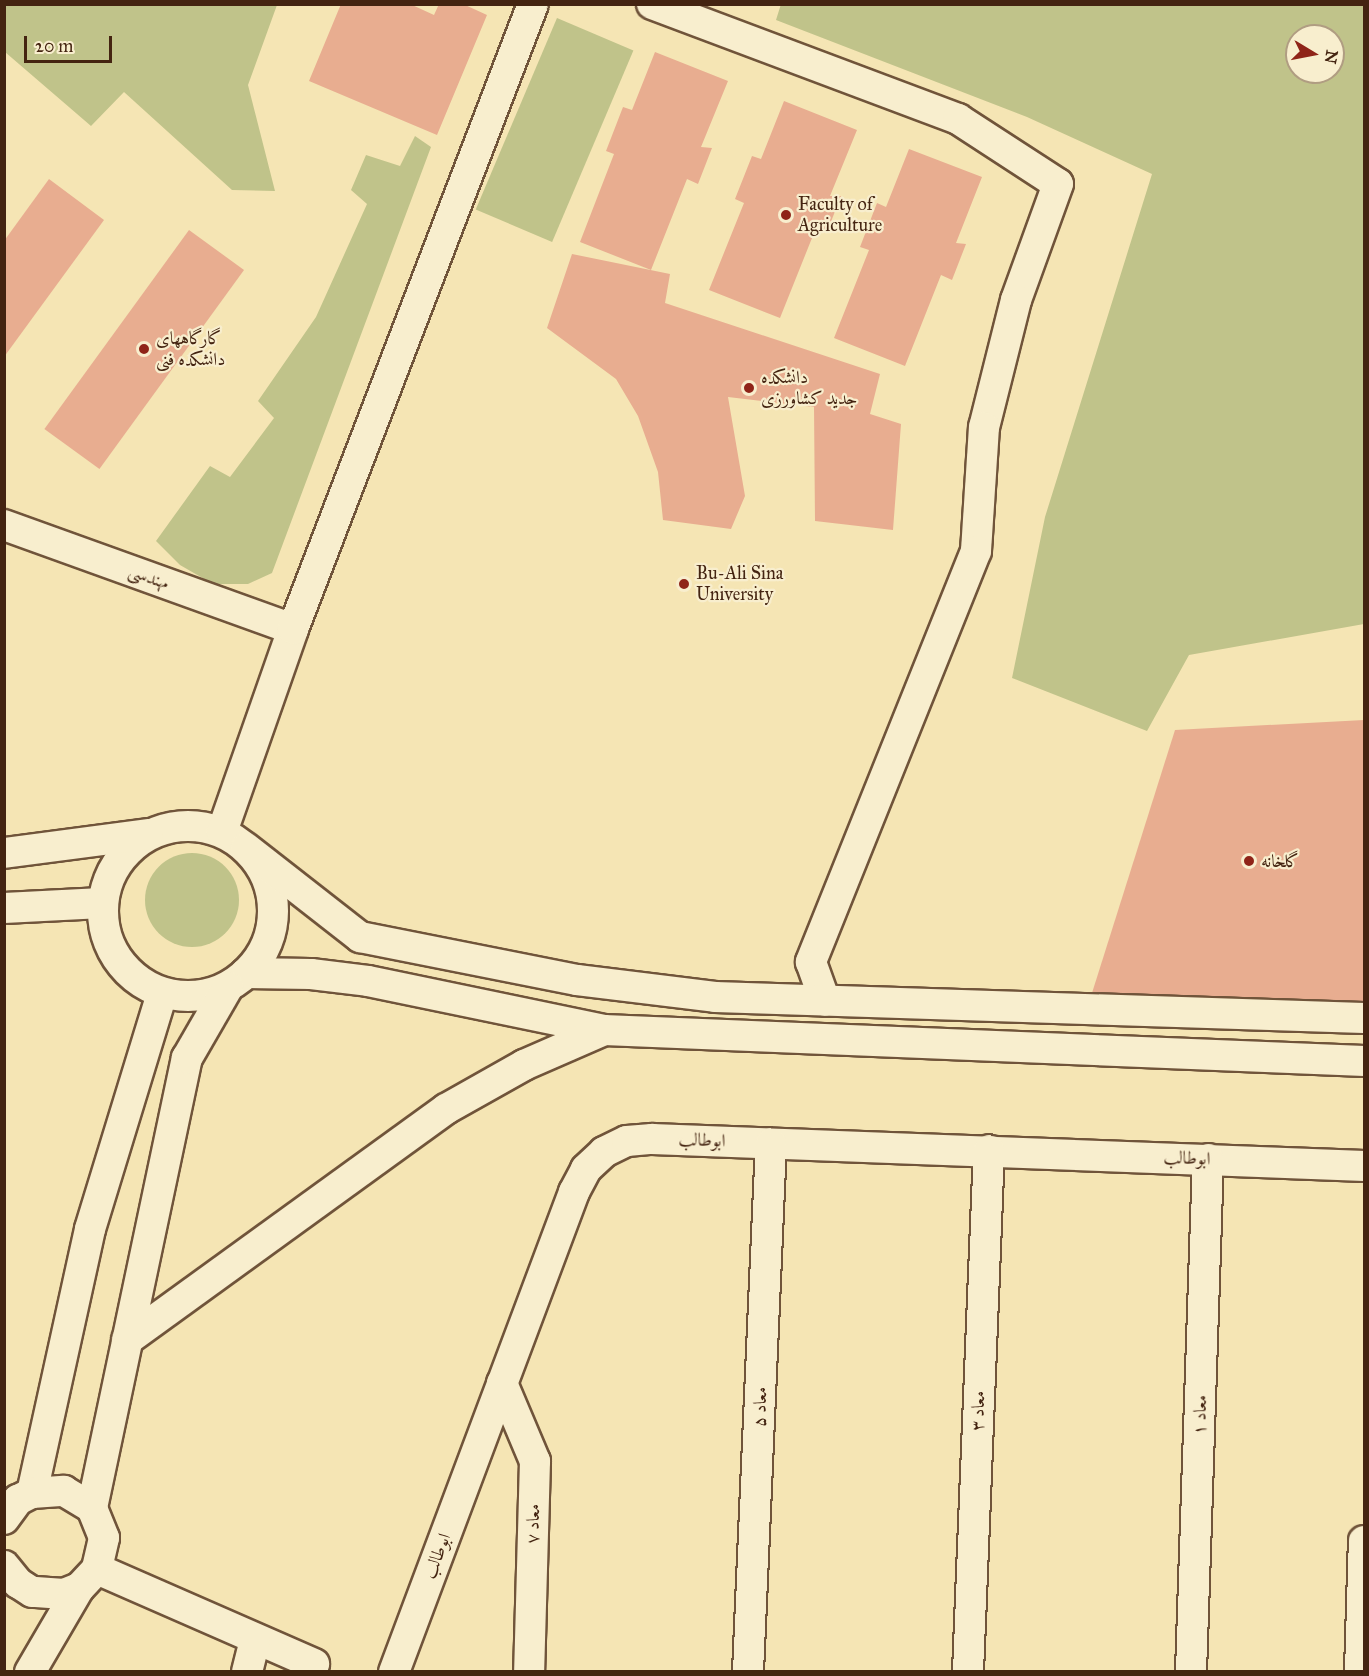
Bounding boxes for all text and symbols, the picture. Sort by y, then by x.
scale bar [27,24,116,62]
north arrow [1285,24,1345,84]
text: 20 m [35,35,73,57]
text: N [1321,49,1342,65]
place label: Faculty of Agriculture [798,194,882,236]
marker: Faculty of Agriculture [779,208,793,222]
place label: گارگاههای دانشکده فنی [156,328,225,370]
marker: گارگاههای دانشکده فنی [137,342,151,356]
place label: دانشکده جدید کشاورزی [761,367,858,410]
marker: دانشکده جدید کشاورزی [742,381,756,395]
street label: مهندسی [126,560,172,594]
place label: Bu-Ali Sina University [696,563,783,606]
marker: Bu-Ali Sina University [677,577,691,591]
place label: گلخانه [1261,850,1299,872]
marker: گلخانه [1242,854,1256,868]
street label: ابوطالب [678,1128,726,1152]
street label: ابوطالب [1163,1146,1211,1170]
street label: معاد ۵ [749,1387,771,1427]
street label: معاد ۳ [967,1391,989,1431]
street label: معاد ۱ [1189,1395,1211,1435]
street label: معاد ۷ [522,1504,544,1544]
street label: ابوطالب [419,1530,455,1582]

